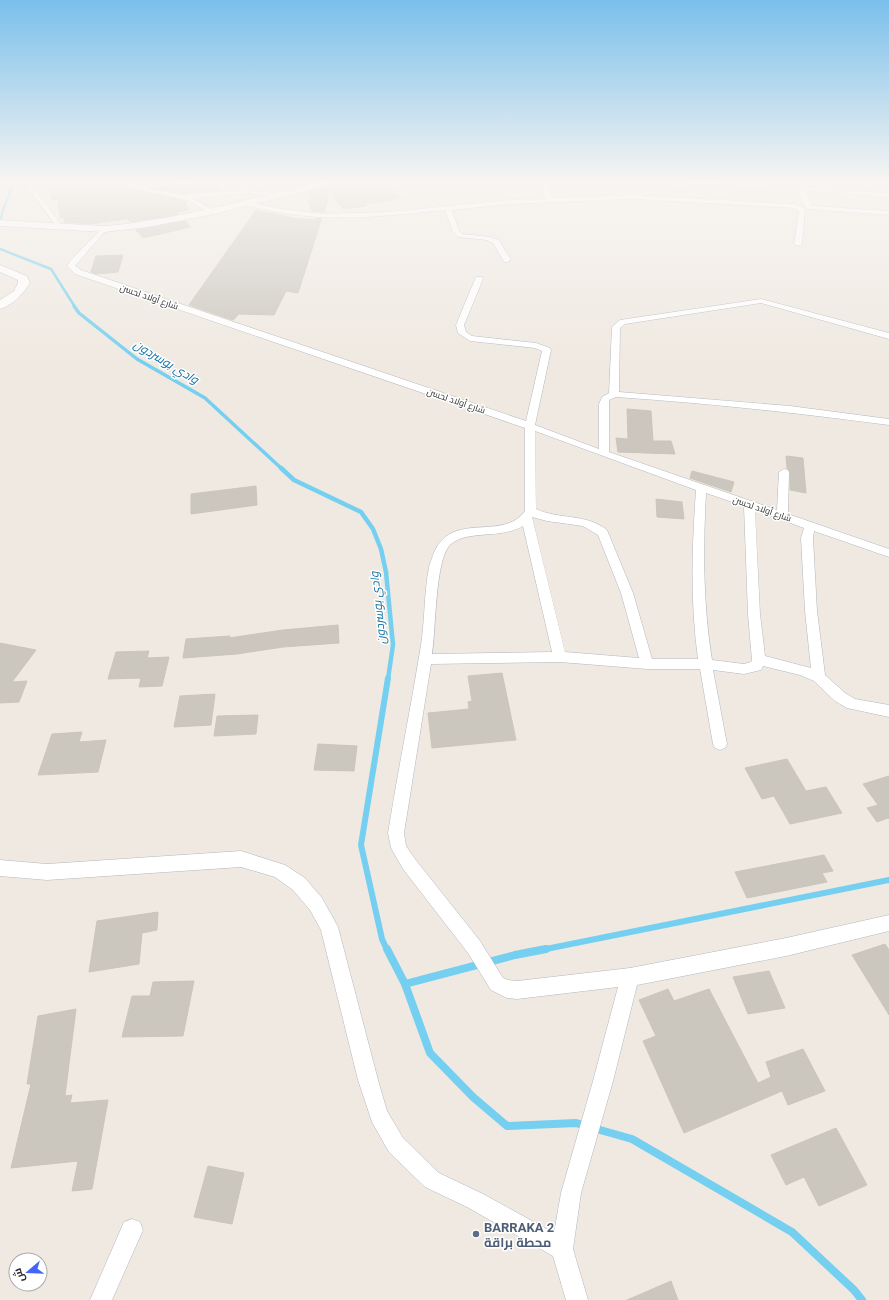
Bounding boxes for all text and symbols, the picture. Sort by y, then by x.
street label: شارع أولاد لحسن [118,281,180,313]
water label: وادي بوسردون [130,337,202,390]
street label: شارع أولاد لحسن [425,385,487,417]
street label: شارع أولاد لحسن [731,493,793,525]
water label: وادي بوسردون [367,569,392,645]
place label: BARRAKA 2 محطة براقة [484,1220,554,1250]
marker: BARRAKA 2 محطة براقة [471,1229,481,1239]
north arrow [8,1252,48,1292]
text: ش [11,1266,27,1284]

